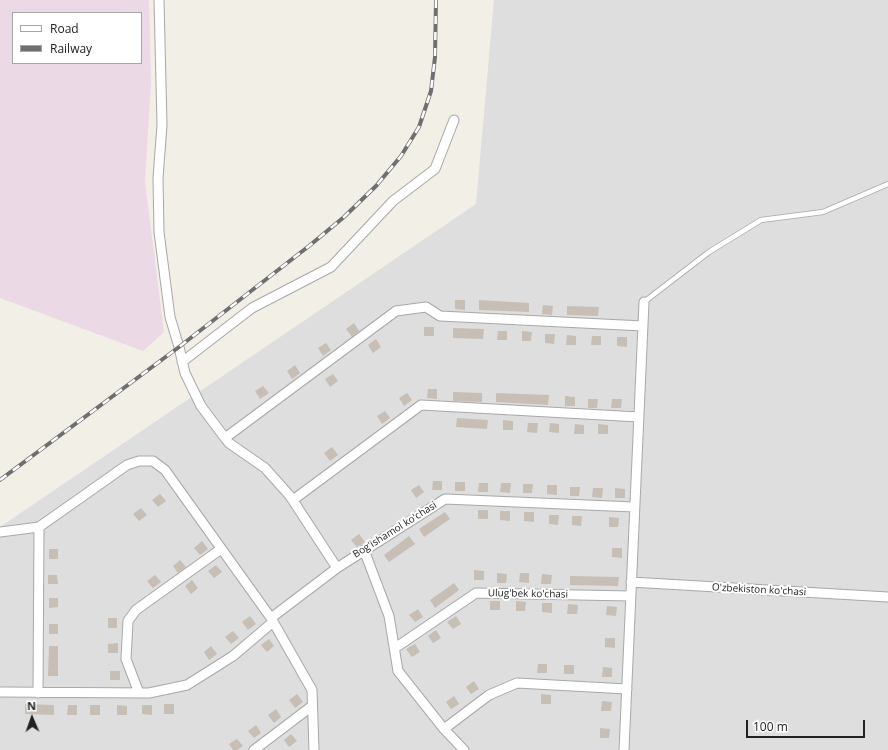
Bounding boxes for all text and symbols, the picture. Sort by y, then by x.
legend [12,12,142,64]
text: Road [50,20,79,37]
text: Railway [50,40,92,57]
street label: Bog'ishamol ko'chasi [351,499,439,561]
street label: O'zbekiston ko'chasi [712,582,806,598]
street label: Ulug'bek ko'chasi [488,587,568,601]
north arrow [12,698,52,738]
text: N [27,698,36,713]
scale bar [748,712,867,738]
text: 100 m [753,718,788,735]

